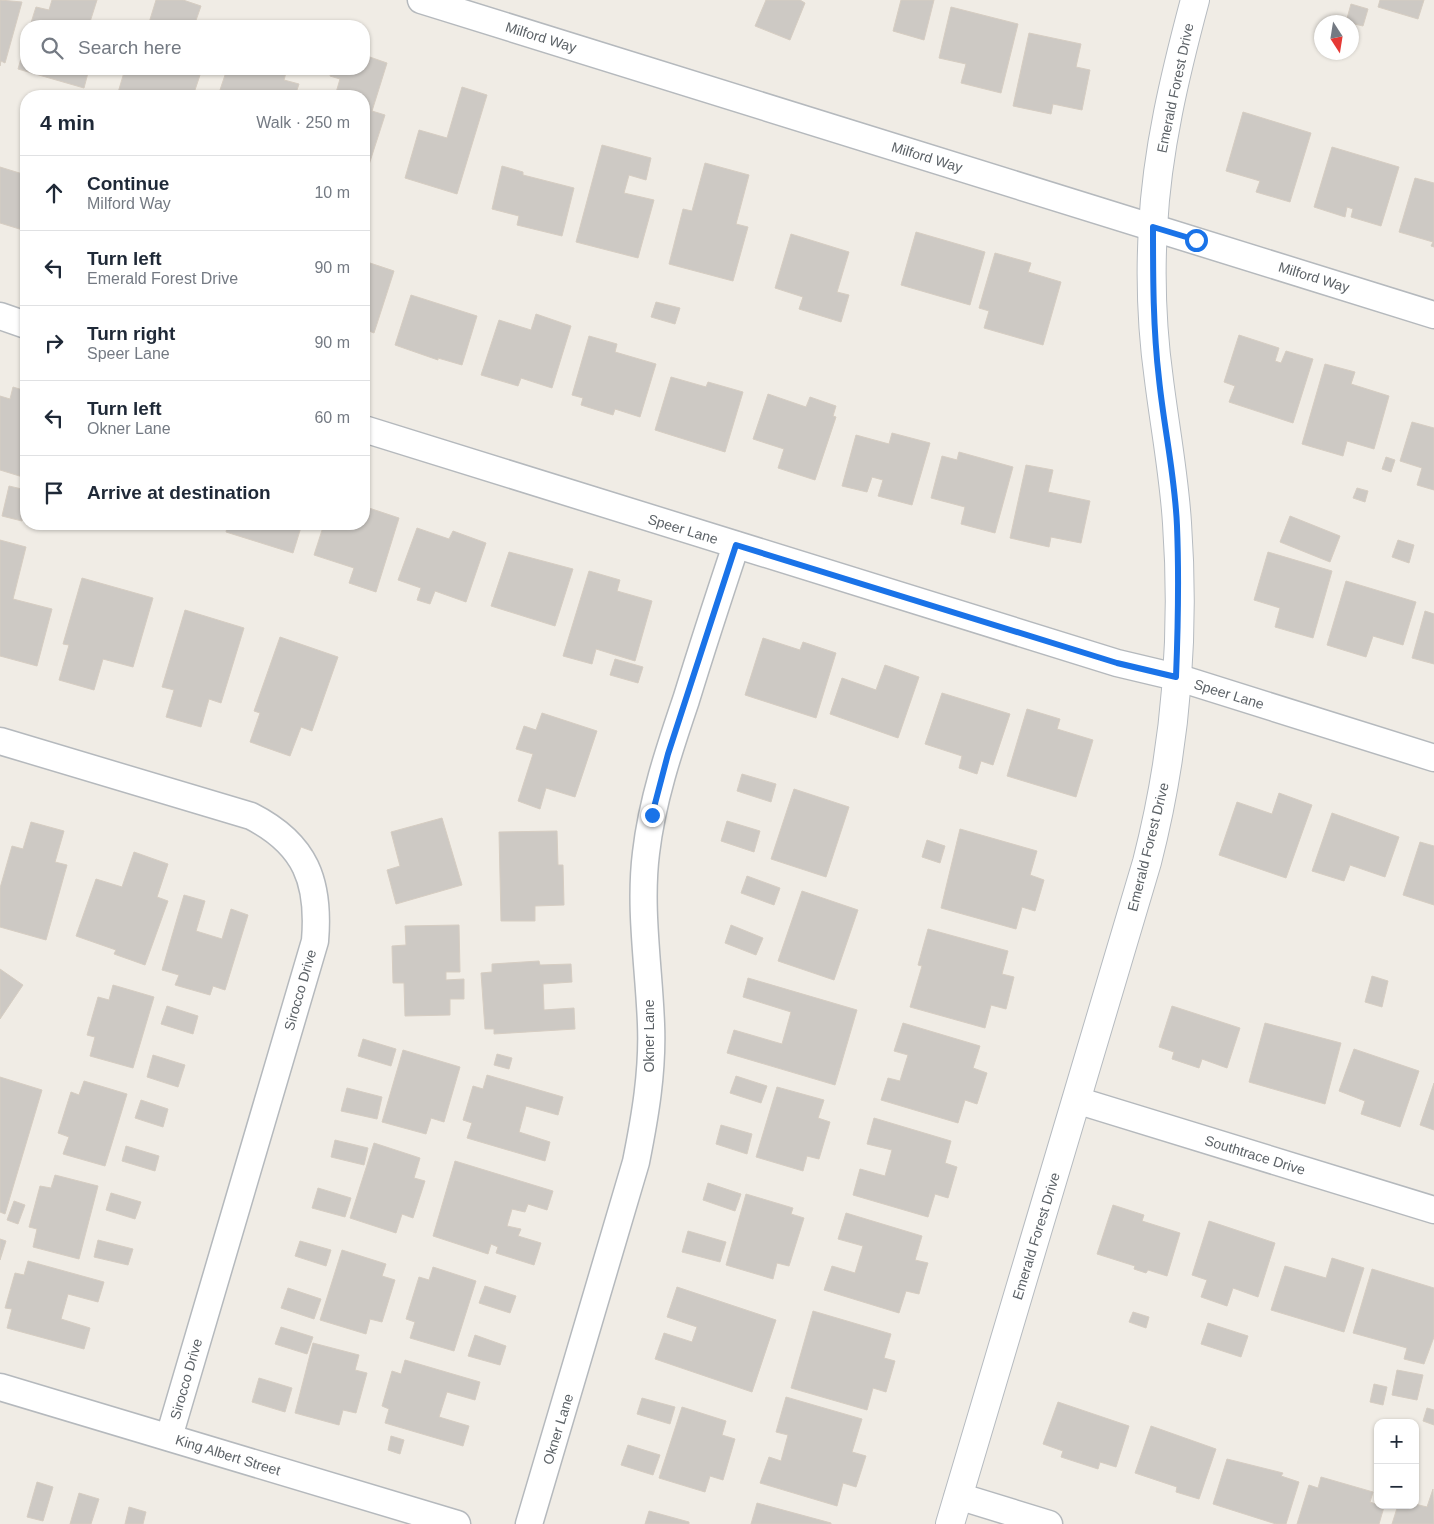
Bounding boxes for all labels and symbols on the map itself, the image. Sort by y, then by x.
north arrow [1314,15,1359,60]
street label: Milford Way [504,19,578,55]
street label: Emerald Forest Drive [1153,21,1197,154]
street label: Milford Way [890,139,964,175]
route start [1185,229,1208,252]
street label: Milford Way [1277,259,1351,295]
street label: Speer Lane [646,511,720,547]
street label: Speer Lane [1192,676,1266,712]
street label: Emerald Forest Drive [1124,781,1172,913]
route end [641,804,664,827]
street label: Sirocco Drive [281,948,319,1032]
street label: Okner Lane [641,999,657,1073]
street label: Southtrace Drive [1203,1132,1307,1178]
street label: Emerald Forest Drive [1009,1170,1063,1302]
street label: Sirocco Drive [167,1337,205,1421]
street label: Okner Lane [540,1391,576,1466]
street label: King Albert Street [174,1431,283,1479]

